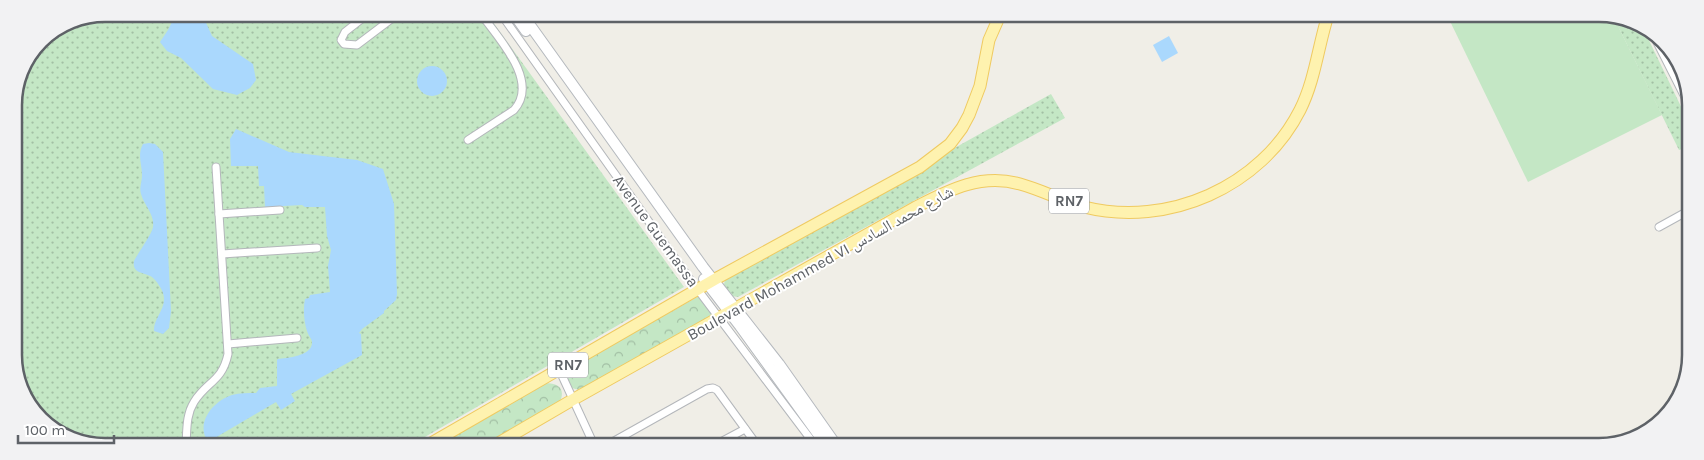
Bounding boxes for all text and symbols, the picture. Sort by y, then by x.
street label: Avenue Guemassa [609,171,703,291]
street label: Boulevard Mohammed VI شارع محمد السادس [684,182,957,345]
road number: RN7 [1049,188,1089,214]
road number: RN7 [548,352,588,378]
scale bar [18,412,114,444]
text: 100 m [25,421,65,439]

